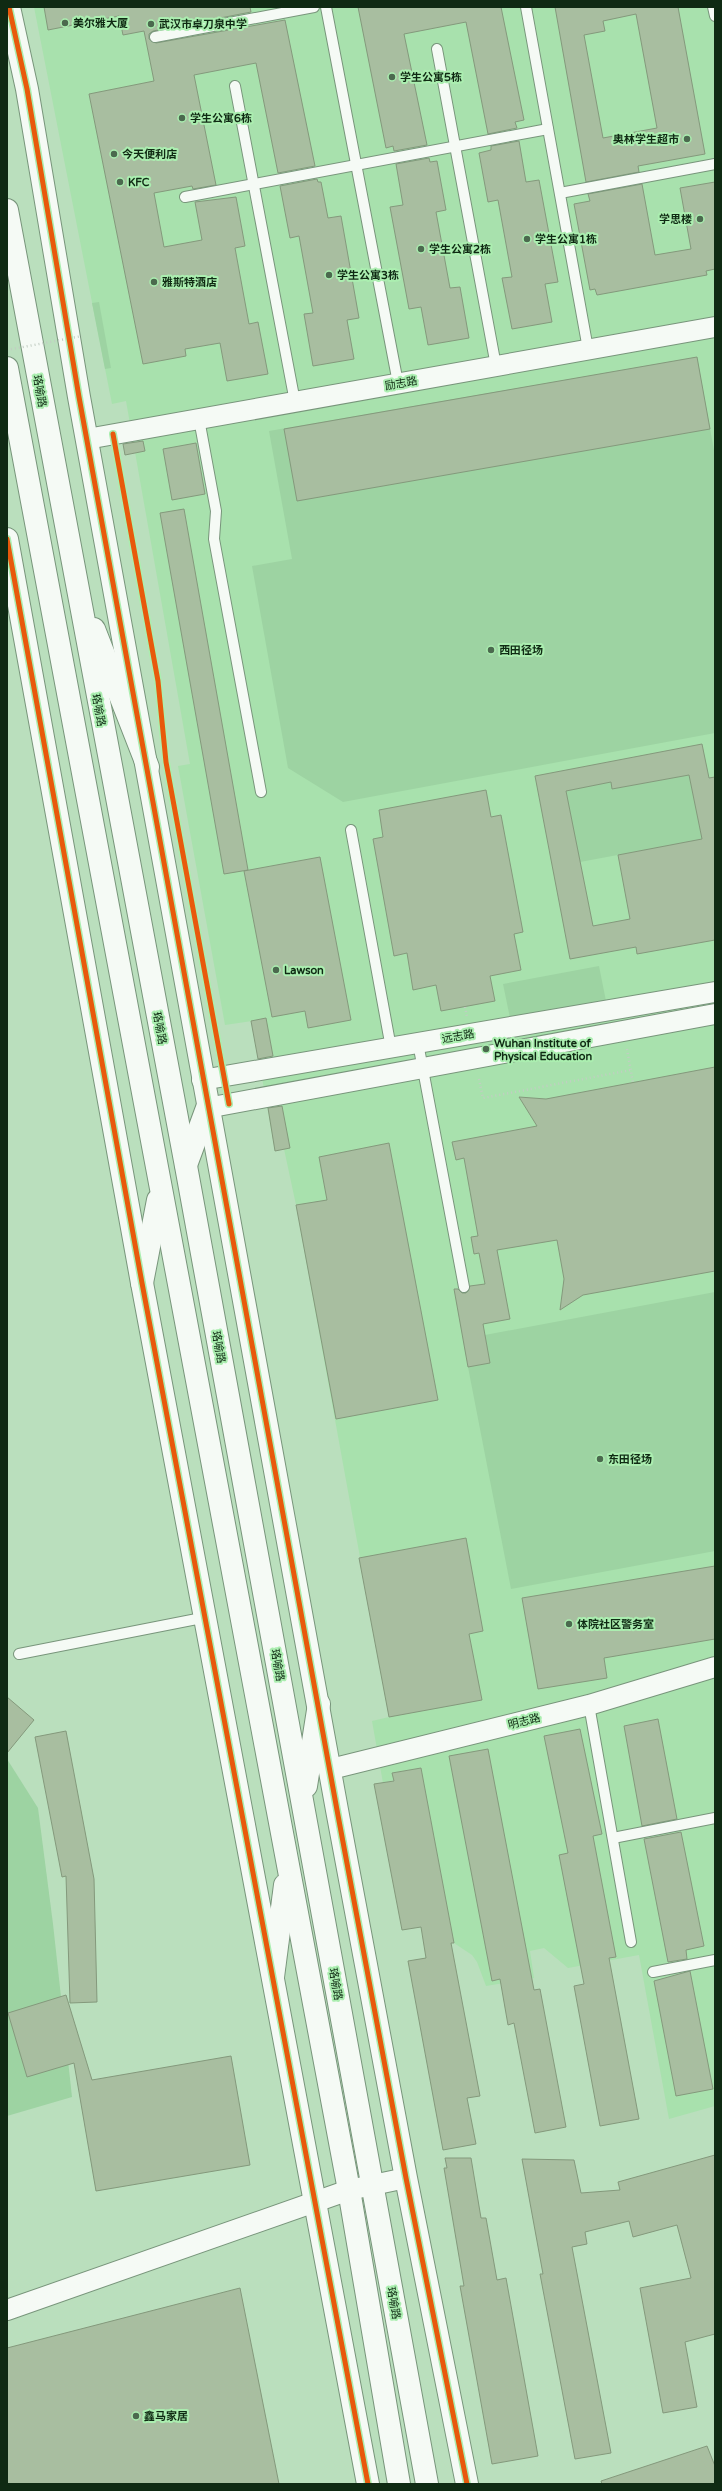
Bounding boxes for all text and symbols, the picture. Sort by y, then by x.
place label: 美尔雅大厦 [73,17,128,30]
marker: 美尔雅大厦 [60,18,70,28]
place label: 武汉市卓刀泉中学 [159,18,247,31]
marker: 武汉市卓刀泉中学 [146,19,156,29]
place label: 学生公寓5栋 [400,71,462,84]
marker: 学生公寓5栋 [387,72,397,82]
place label: 学生公寓6栋 [190,112,252,125]
marker: 学生公寓6栋 [177,113,187,123]
place label: 奥林学生超市 [613,133,679,146]
marker: 奥林学生超市 [682,134,692,144]
place label: 今天便利店 [122,148,177,161]
marker: 今天便利店 [109,149,119,159]
place label: KFC [128,176,150,189]
marker: KFC [115,177,125,187]
place label: 学思楼 [659,213,692,226]
marker: 学思楼 [695,214,705,224]
place label: 学生公寓1栋 [535,233,597,246]
marker: 学生公寓1栋 [522,234,532,244]
place label: 学生公寓2栋 [429,243,491,256]
marker: 学生公寓2栋 [416,244,426,254]
place label: 学生公寓3栋 [337,269,399,282]
marker: 学生公寓3栋 [324,270,334,280]
place label: 雅斯特酒店 [162,276,217,289]
marker: 雅斯特酒店 [149,277,159,287]
street label: 珞喻路 [30,374,49,408]
street label: 励志路 [384,374,418,393]
place label: 西田径场 [499,644,543,657]
marker: 西田径场 [486,645,496,655]
street label: 珞喻路 [89,693,108,728]
place label: Lawson [284,964,324,977]
marker: Lawson [271,965,281,975]
street label: 珞喻路 [150,1011,169,1046]
street label: 远志路 [441,1027,475,1046]
place label: Wuhan Institute of Physical Education [494,1037,593,1064]
marker: Wuhan Institute of Physical Education [481,1044,491,1054]
street label: 珞喻路 [209,1330,228,1364]
place label: 东田径场 [608,1453,652,1466]
marker: 东田径场 [595,1454,605,1464]
place label: 体院社区警务室 [577,1618,654,1631]
marker: 体院社区警务室 [564,1619,574,1629]
street label: 珞喻路 [268,1648,287,1682]
street label: 明志路 [507,1711,542,1732]
street label: 珞喻路 [326,1967,345,2001]
street label: 珞喻路 [384,2286,403,2320]
place label: 鑫马家居 [144,2410,188,2423]
marker: 鑫马家居 [131,2411,141,2421]

